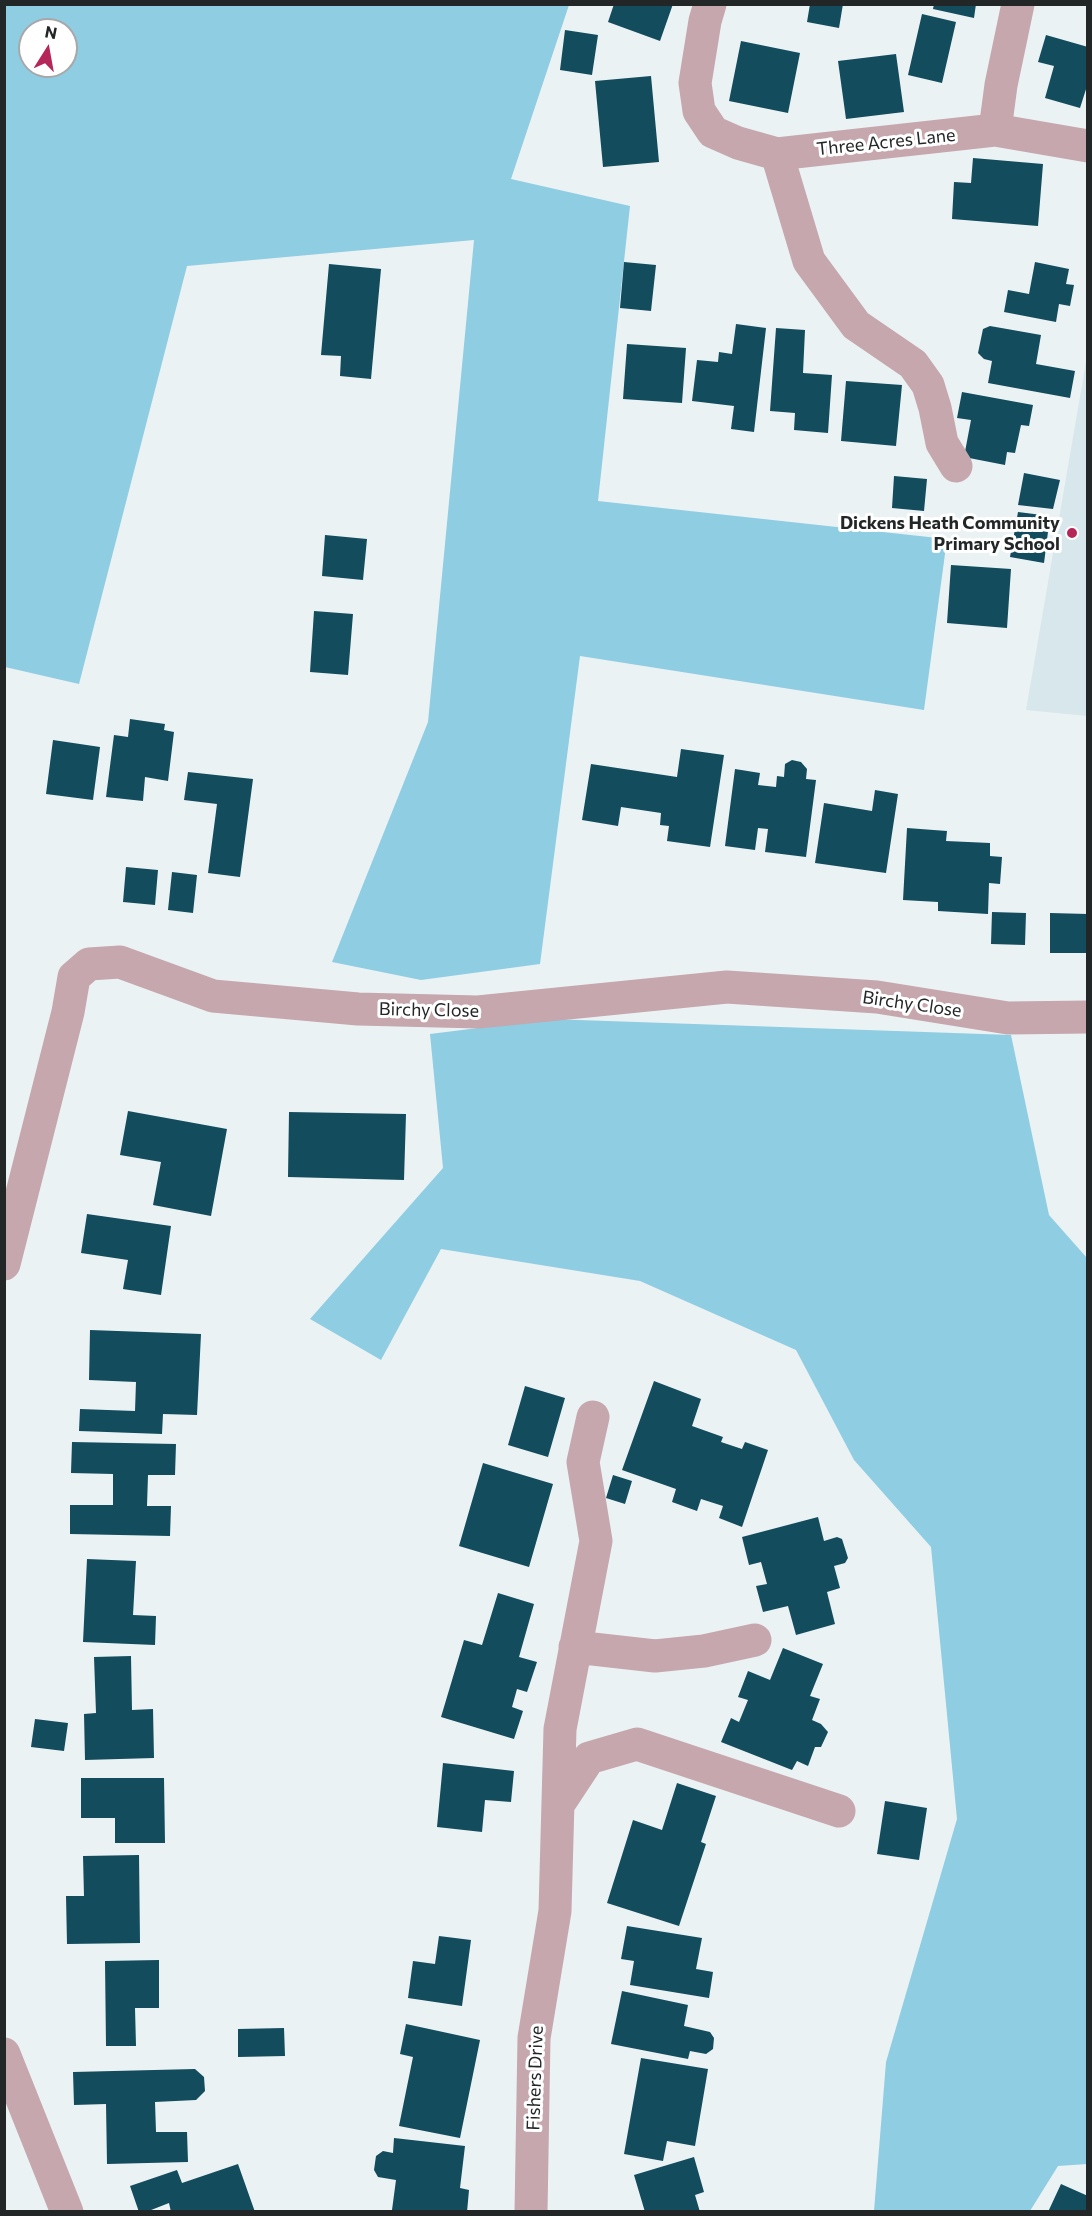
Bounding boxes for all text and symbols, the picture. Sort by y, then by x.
north arrow [18,18,78,78]
text: N [43,21,59,42]
street label: Three Acres Lane [815,124,957,160]
place label: Dickens Heath Community Primary School [840,512,1060,554]
marker: Dickens Heath Community Primary School [1065,526,1079,540]
street label: Birchy Close [861,986,963,1022]
street label: Birchy Close [379,998,479,1022]
street label: Fishers Drive [522,2025,548,2131]

